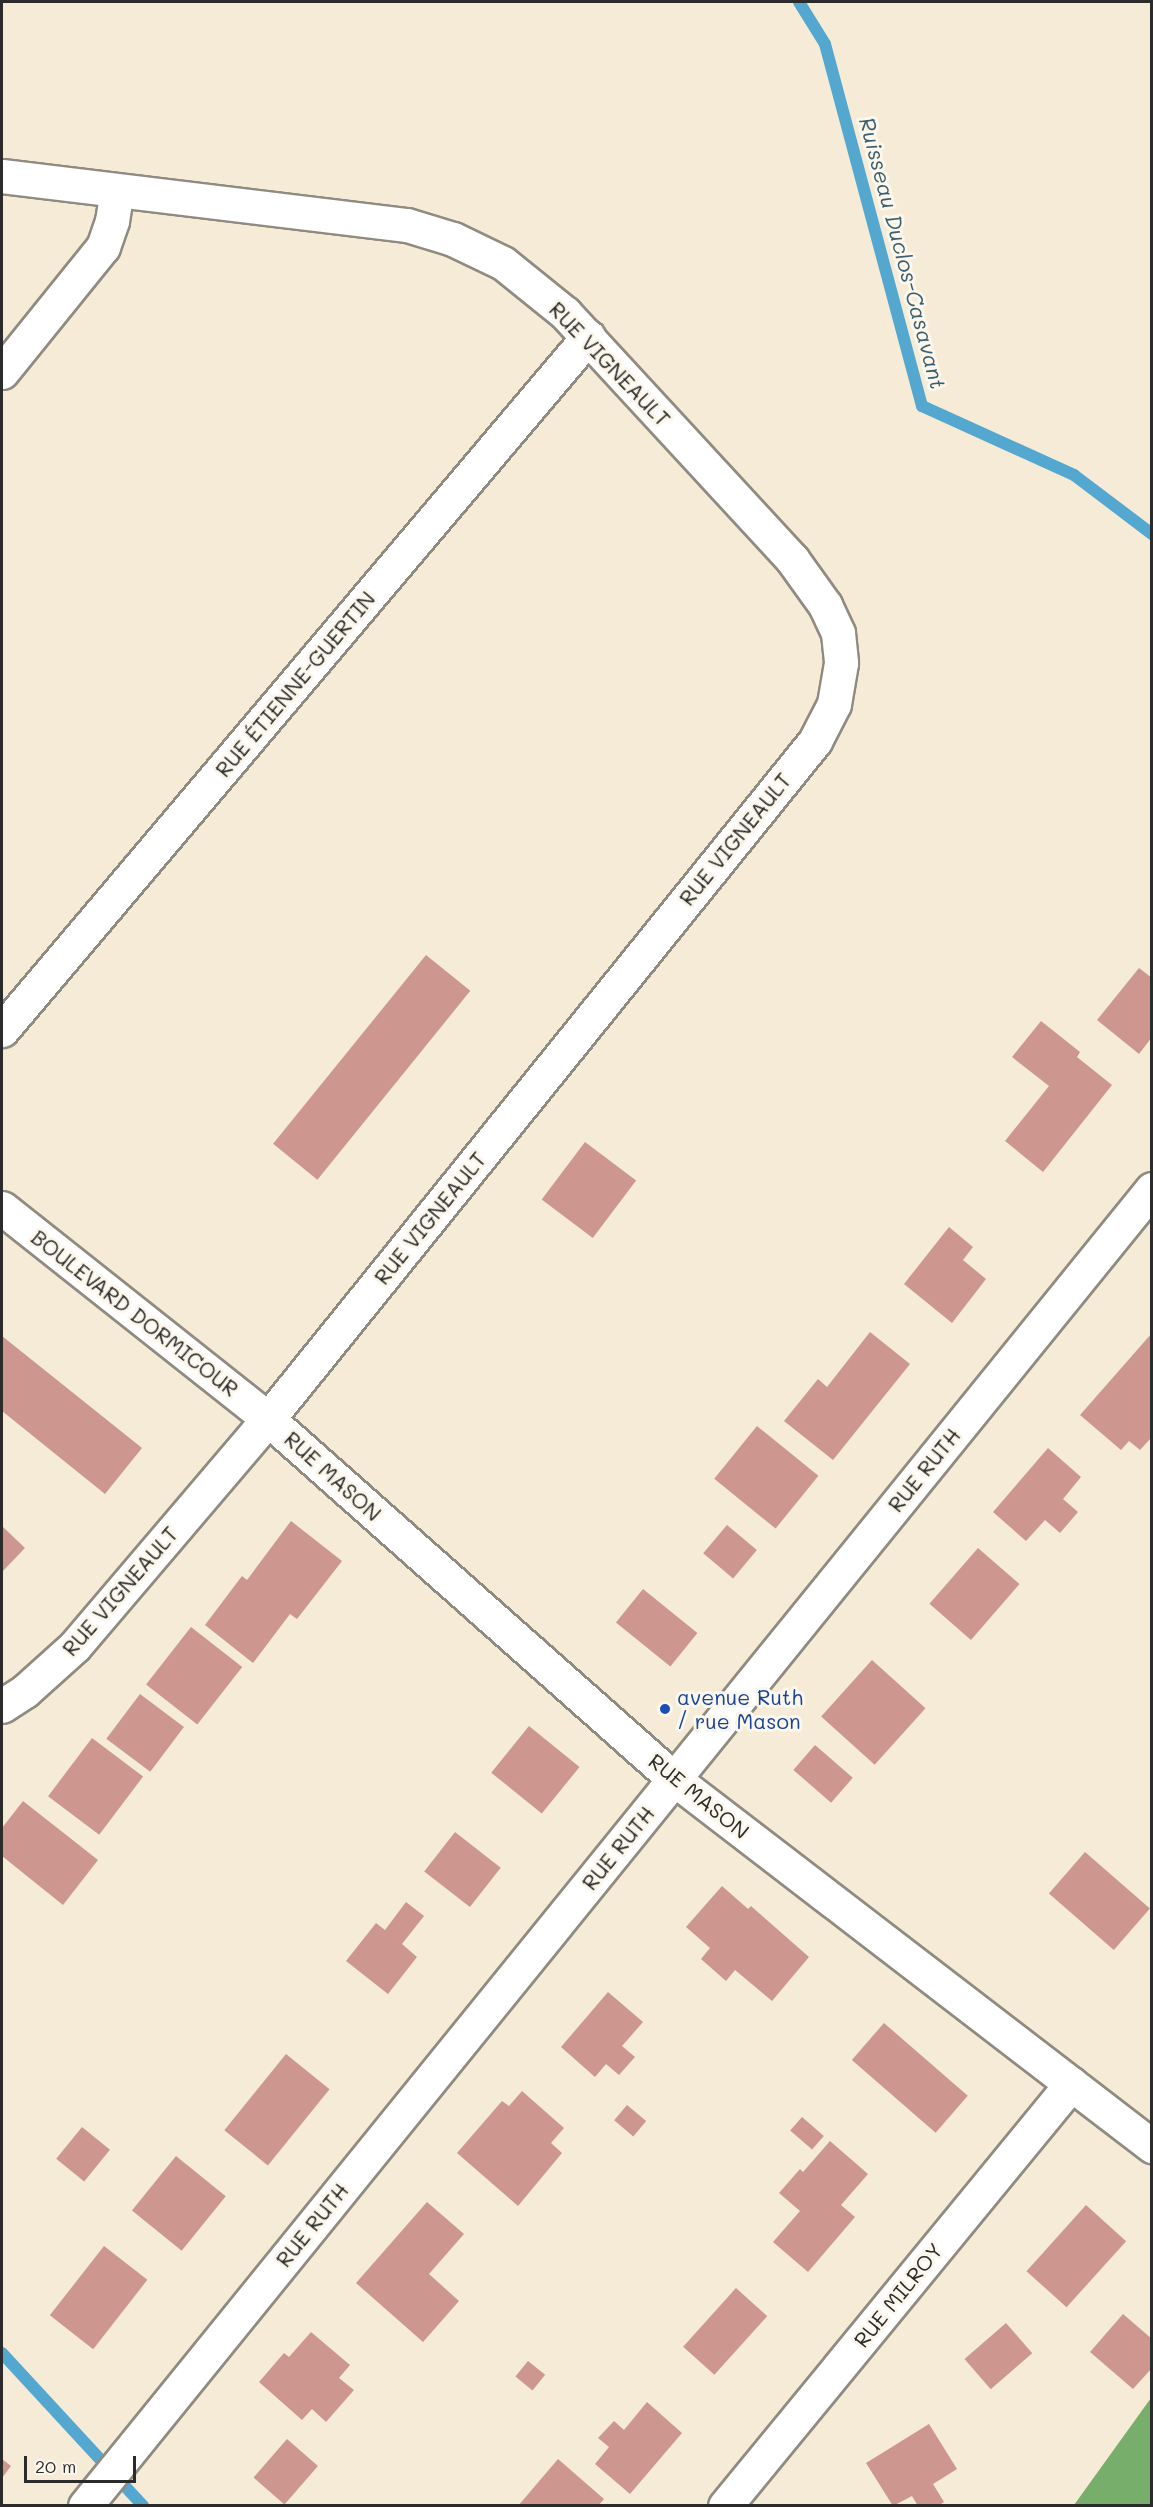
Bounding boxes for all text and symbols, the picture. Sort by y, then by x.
water label: Ruisseau Duclos-Casavant [854,114,952,392]
street label: RUE VIGNEAULT [544,297,676,431]
street label: RUE ÉTIENNE-GUERTIN [210,586,380,782]
street label: RUE VIGNEAULT [674,768,796,910]
street label: RUE VIGNEAULT [369,1147,491,1289]
street label: BOULEVARD DORMICOUR [26,1224,244,1402]
street label: RUE RUTH [883,1423,965,1517]
street label: RUE MASON [279,1426,387,1526]
street label: RUE VIGNEAULT [57,1521,183,1661]
place label: avenue Ruth / rue Mason [677,1684,803,1734]
marker: avenue Ruth / rue Mason [658,1702,672,1716]
street label: RUE MASON [644,1748,754,1844]
street label: RUE RUTH [577,1801,659,1895]
street label: RUE RUTH [271,2178,353,2272]
street label: RUE MILROY [848,2238,948,2352]
scale bar [27,2444,140,2482]
text: 20 m [35,2454,76,2478]

